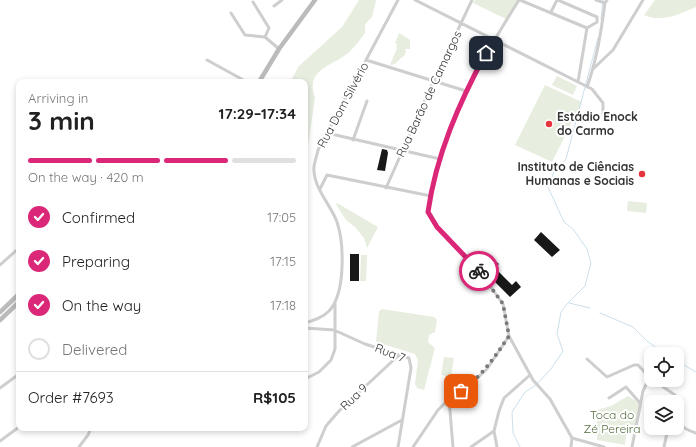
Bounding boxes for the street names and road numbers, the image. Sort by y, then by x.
street label: Rua Barão de Camargos [393,28,465,159]
street label: Rua Dom Silvério [314,59,371,150]
street label: Rua 7 [373,340,408,365]
street label: Rua 9 [337,380,371,413]

